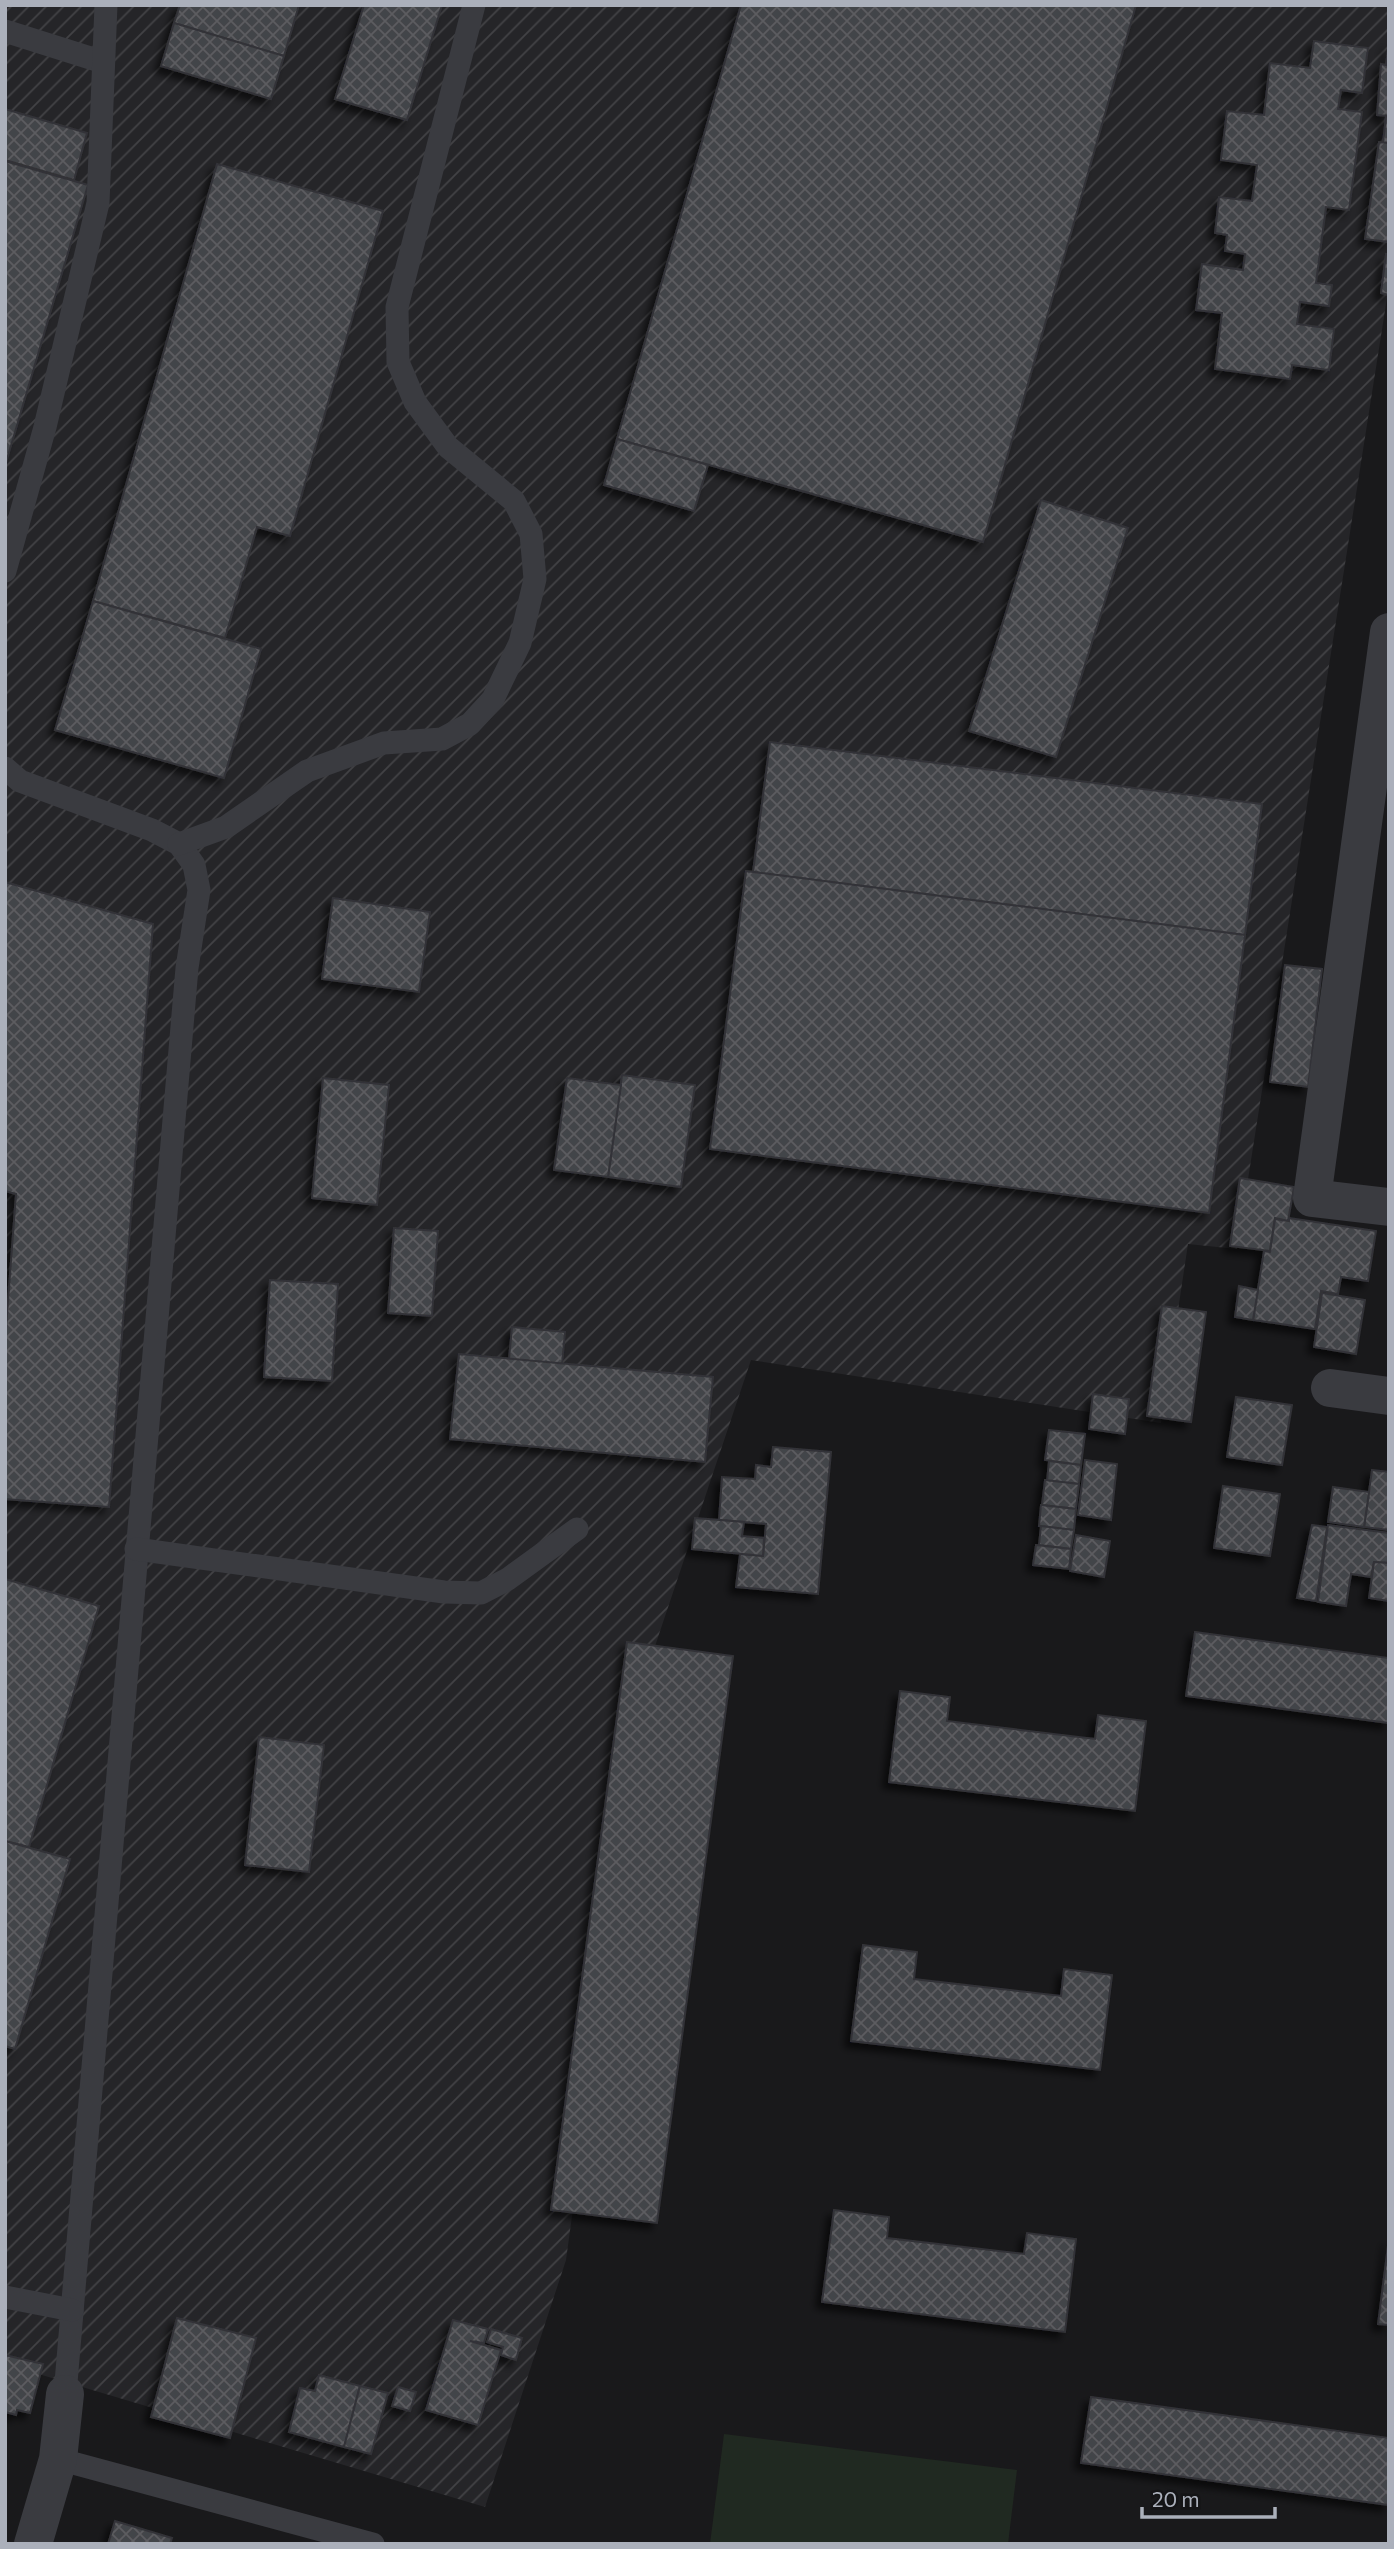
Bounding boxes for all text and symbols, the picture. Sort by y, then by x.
scale bar [1142,2476,1275,2520]
text: 20 m [1152,2486,1200,2511]

